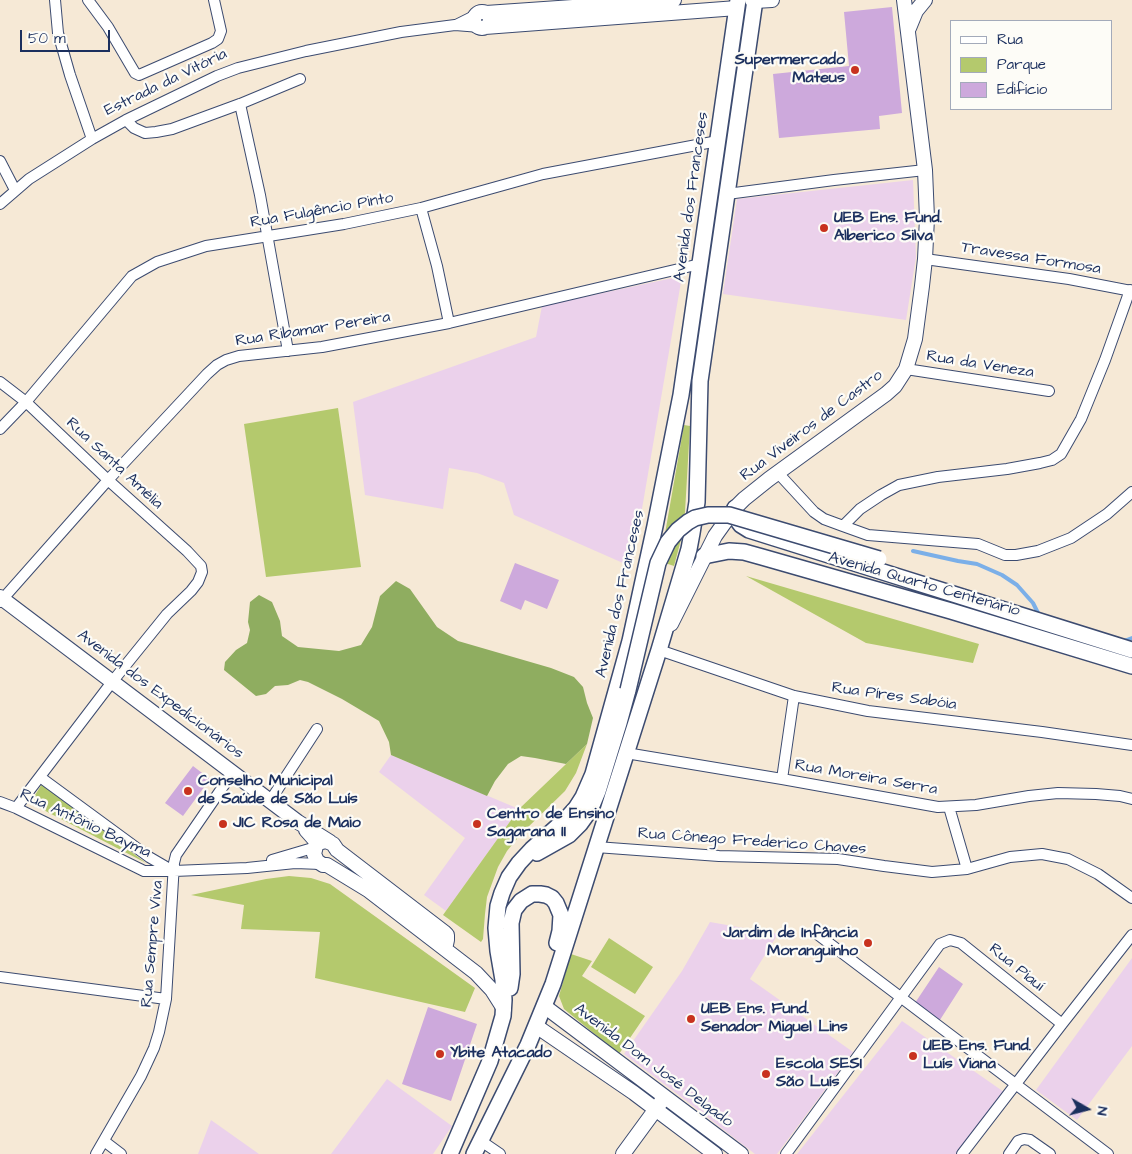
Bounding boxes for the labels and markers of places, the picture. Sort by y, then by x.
place label: Supermercado Mateus [735,51,845,89]
marker: Supermercado Mateus [849,64,861,76]
place label: UEB Ens. Fund. Alberico Silva [834,209,942,247]
marker: UEB Ens. Fund. Alberico Silva [818,222,830,234]
place label: Conselho Municipal de Saúde de São Luís [198,772,358,810]
marker: Conselho Municipal de Saúde de São Luís [182,785,194,797]
place label: Centro de Ensino Sagarana II [487,805,614,843]
place label: JIC Rosa de Maio [233,814,361,834]
marker: JIC Rosa de Maio [217,818,229,830]
marker: Centro de Ensino Sagarana II [471,818,483,830]
place label: Jardim de Infância Moranguinho [723,924,858,962]
marker: Jardim de Infância Moranguinho [862,937,874,949]
place label: UEB Ens. Fund. Senador Miguel Lins [701,1000,848,1038]
marker: UEB Ens. Fund. Senador Miguel Lins [685,1013,697,1025]
place label: UEB Ens. Fund. Luís Viana [923,1037,1031,1075]
place label: Ybite Atacado [450,1044,552,1064]
marker: Ybite Atacado [434,1048,446,1060]
marker: UEB Ens. Fund. Luís Viana [907,1050,919,1062]
place label: Escola SESI São Luís [776,1055,862,1093]
marker: Escola SESI São Luís [760,1068,772,1080]

